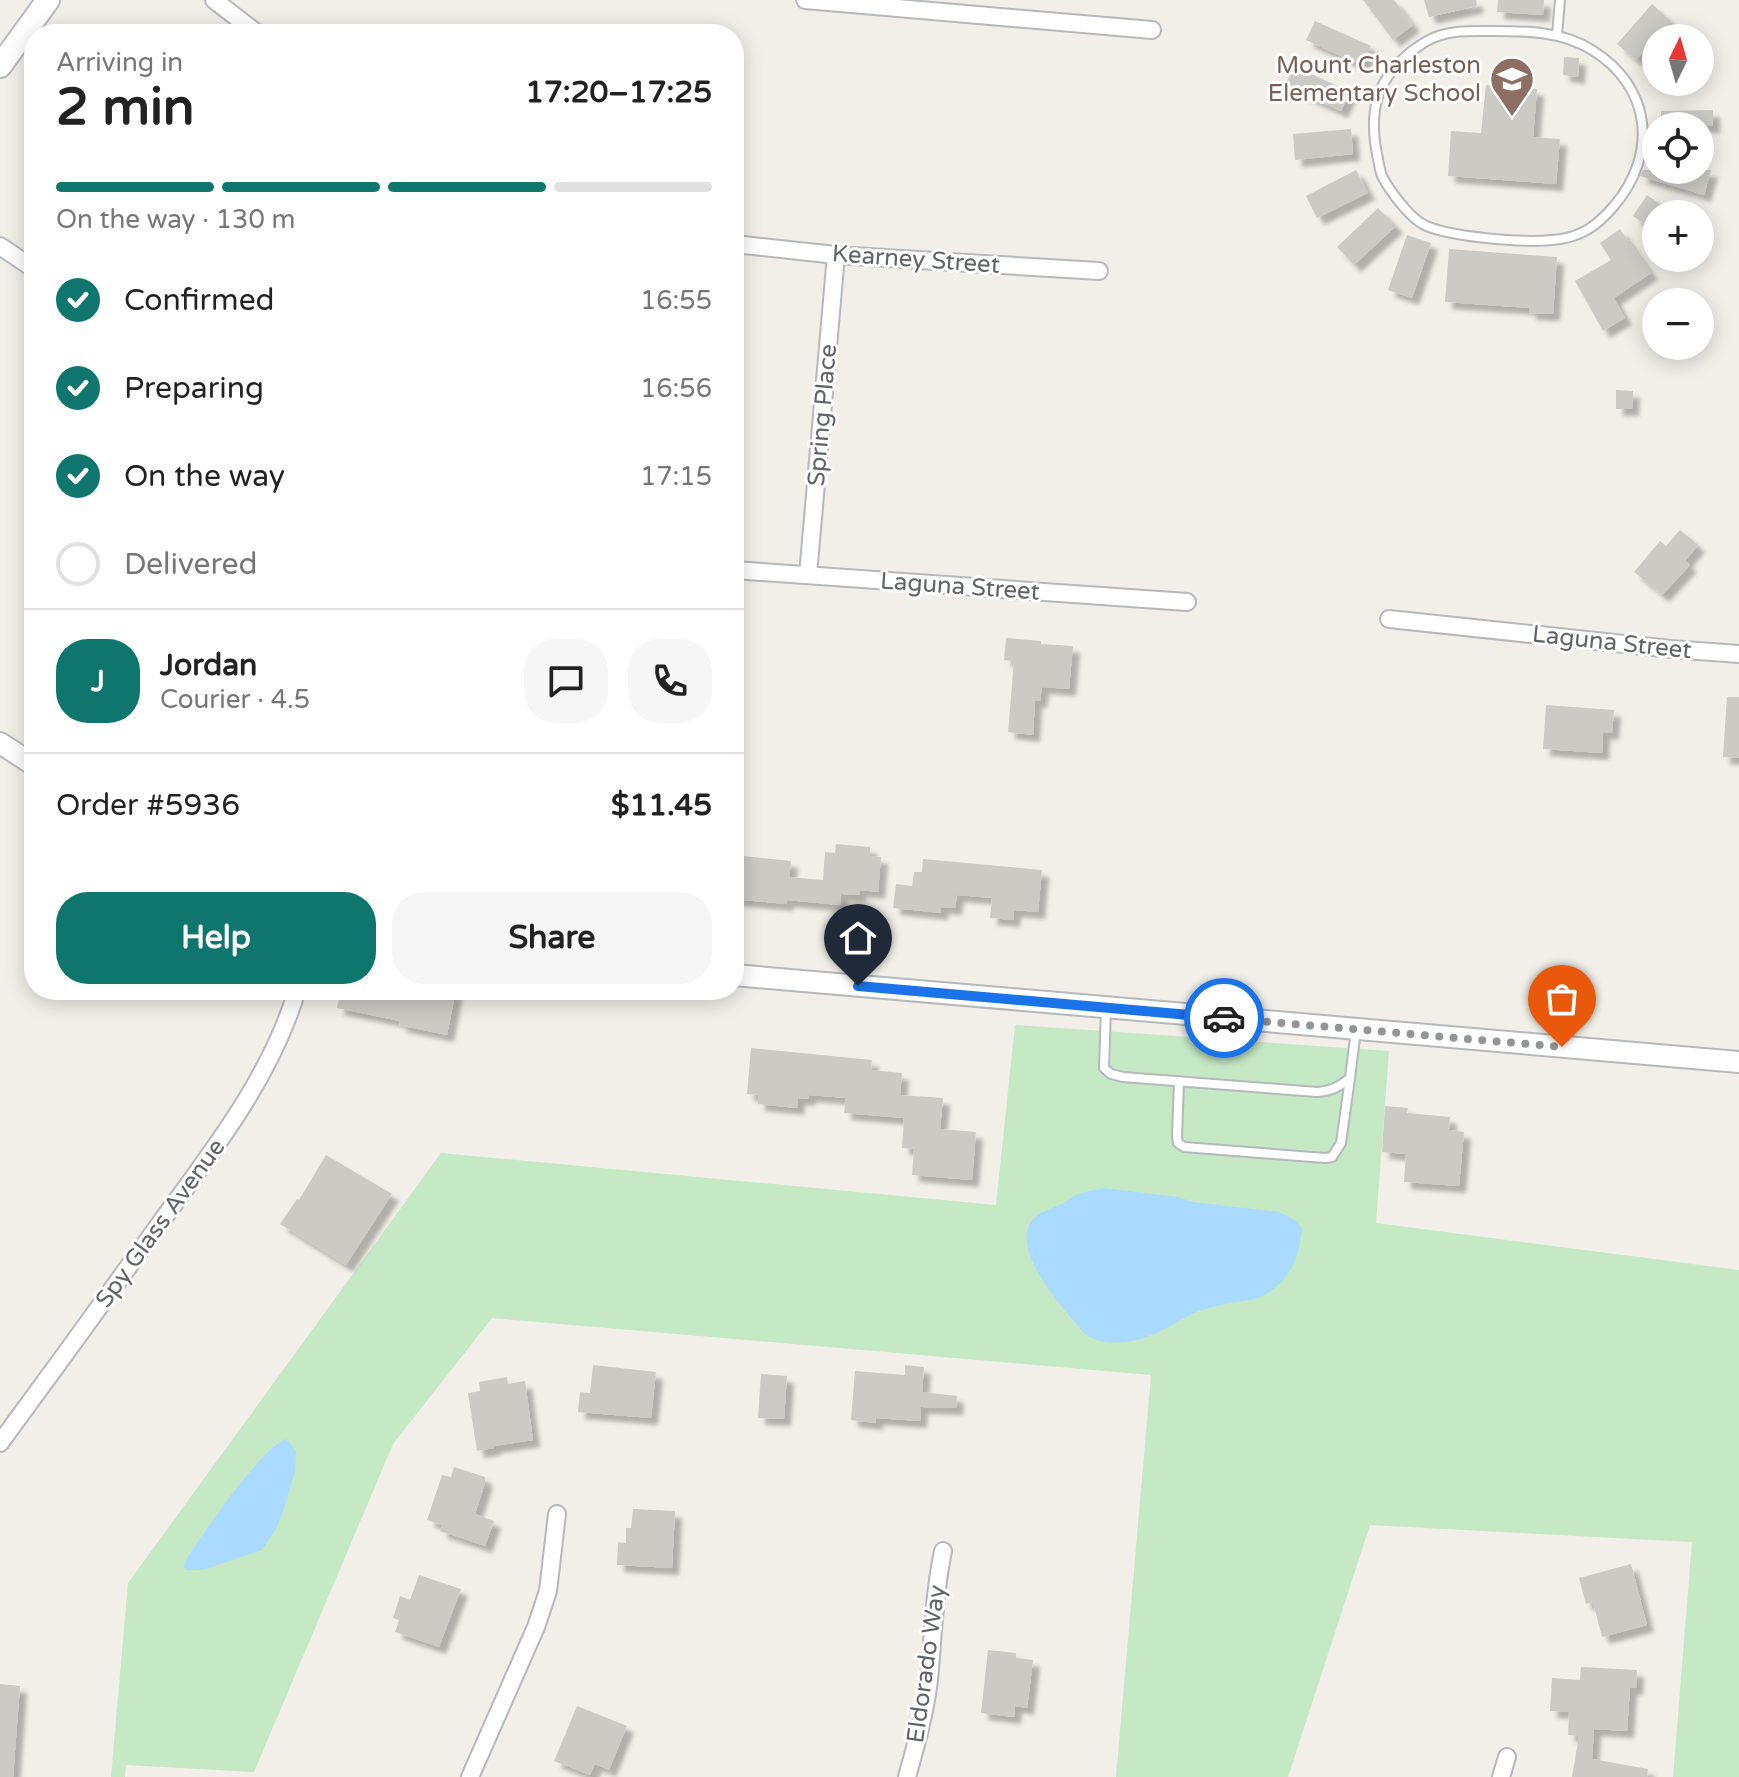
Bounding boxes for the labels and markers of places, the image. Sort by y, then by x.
place label: Mount Charleston Elementary School [1268,51,1481,108]
school or university icon: Mount Charleston Elementary School [1488,55,1536,118]
pin [824,904,892,986]
pin [1528,965,1596,1047]

